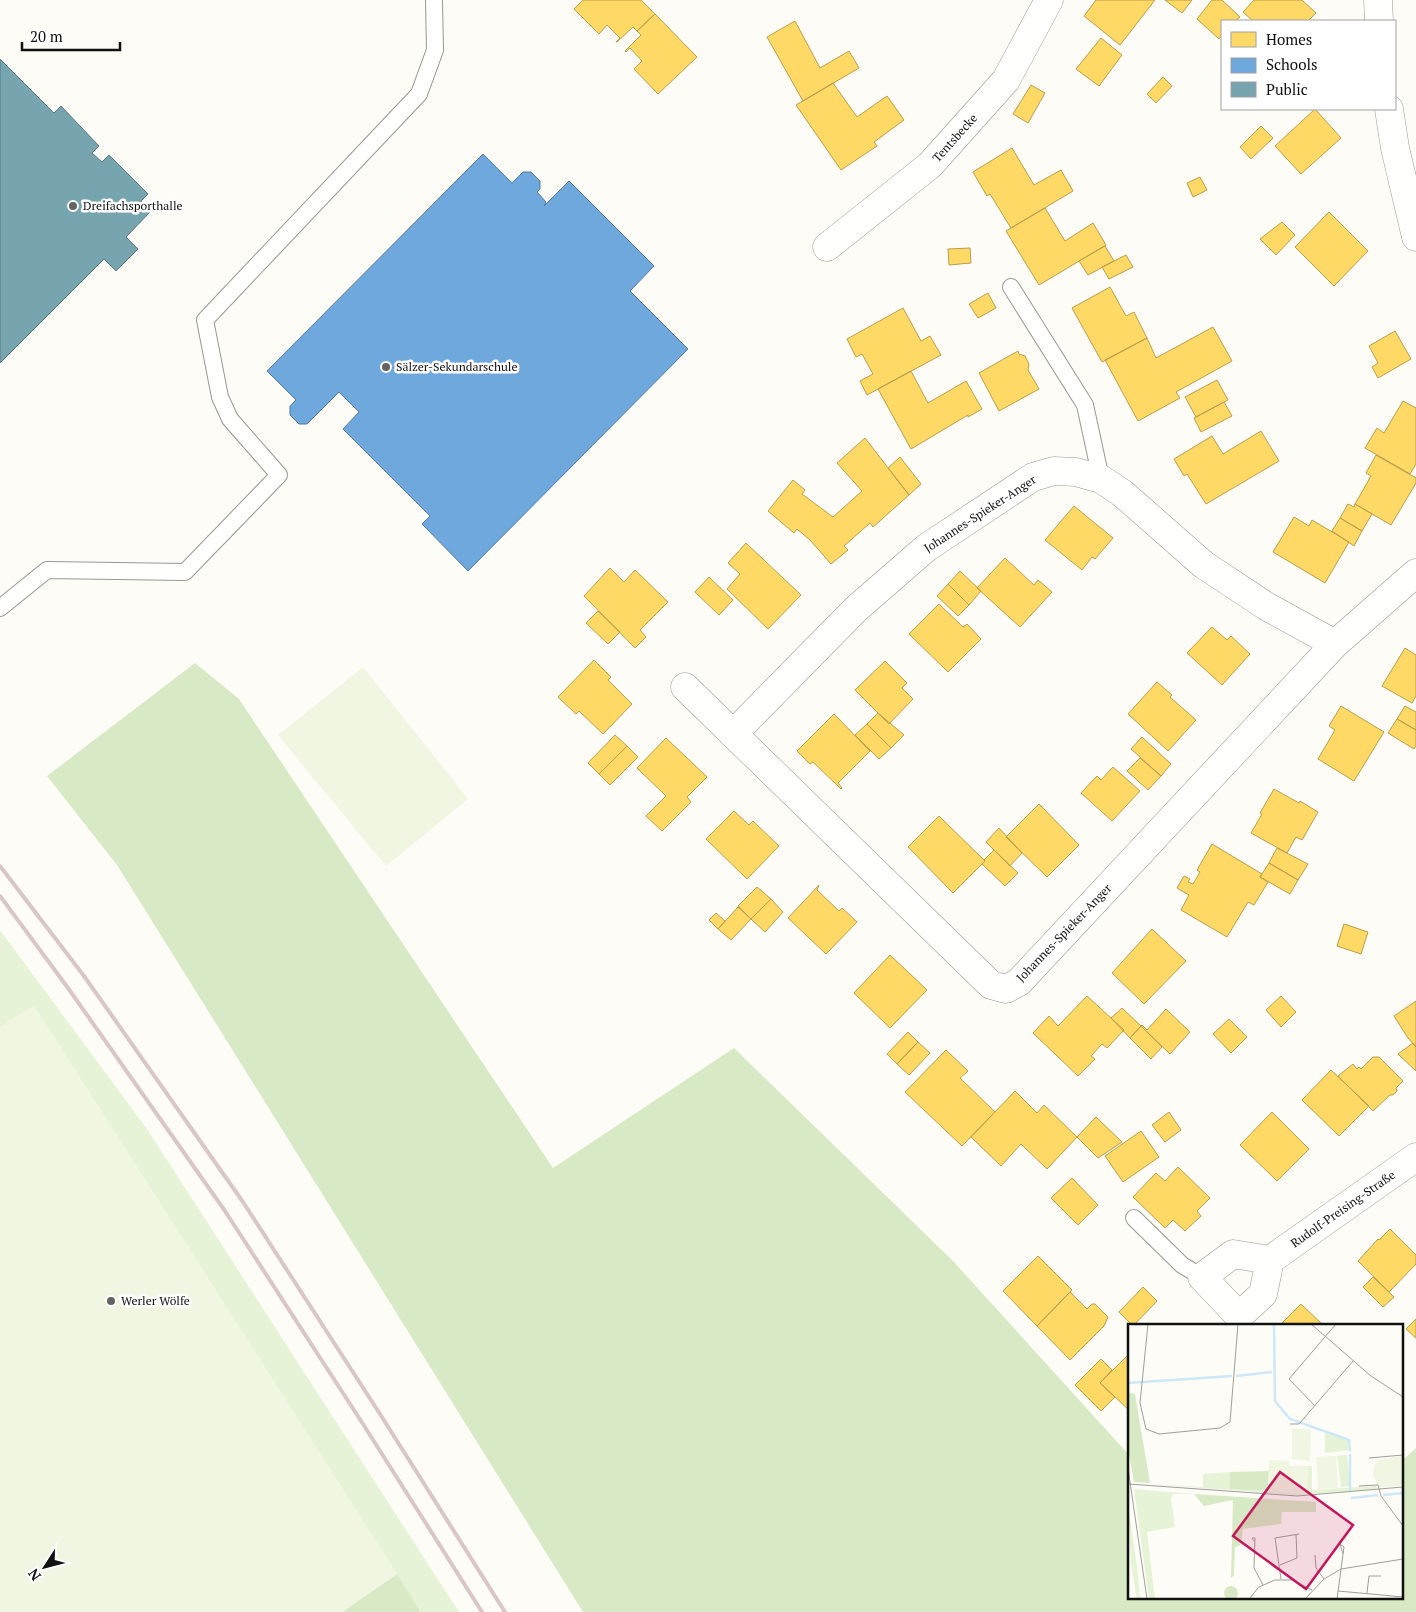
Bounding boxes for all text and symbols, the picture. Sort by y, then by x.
scale bar [22,20,120,52]
legend [1221,20,1396,110]
text: 20 m [30,26,63,46]
text: Homes [1266,29,1312,49]
text: Schools [1266,54,1317,74]
text: Public [1266,79,1308,99]
street label: Tentsbecke [929,110,980,165]
place label: Dreifachsporthalle [83,198,183,213]
marker: Dreifachsporthalle [67,200,79,212]
place label: Sälzer-Sekundarschule [396,359,517,374]
marker: Sälzer-Sekundarschule [380,361,392,373]
street label: Johannes-Spieker-Anger [921,472,1039,555]
street label: Johannes-Spieker-Anger [1013,880,1115,985]
street label: Rudolf-Preising-Straße [1288,1167,1398,1250]
place label: Werler Wölfe [121,1293,190,1308]
marker: Werler Wölfe [105,1295,117,1307]
inset map [1128,1324,1404,1600]
north arrow [20,1542,70,1592]
text: N [23,1565,45,1585]

